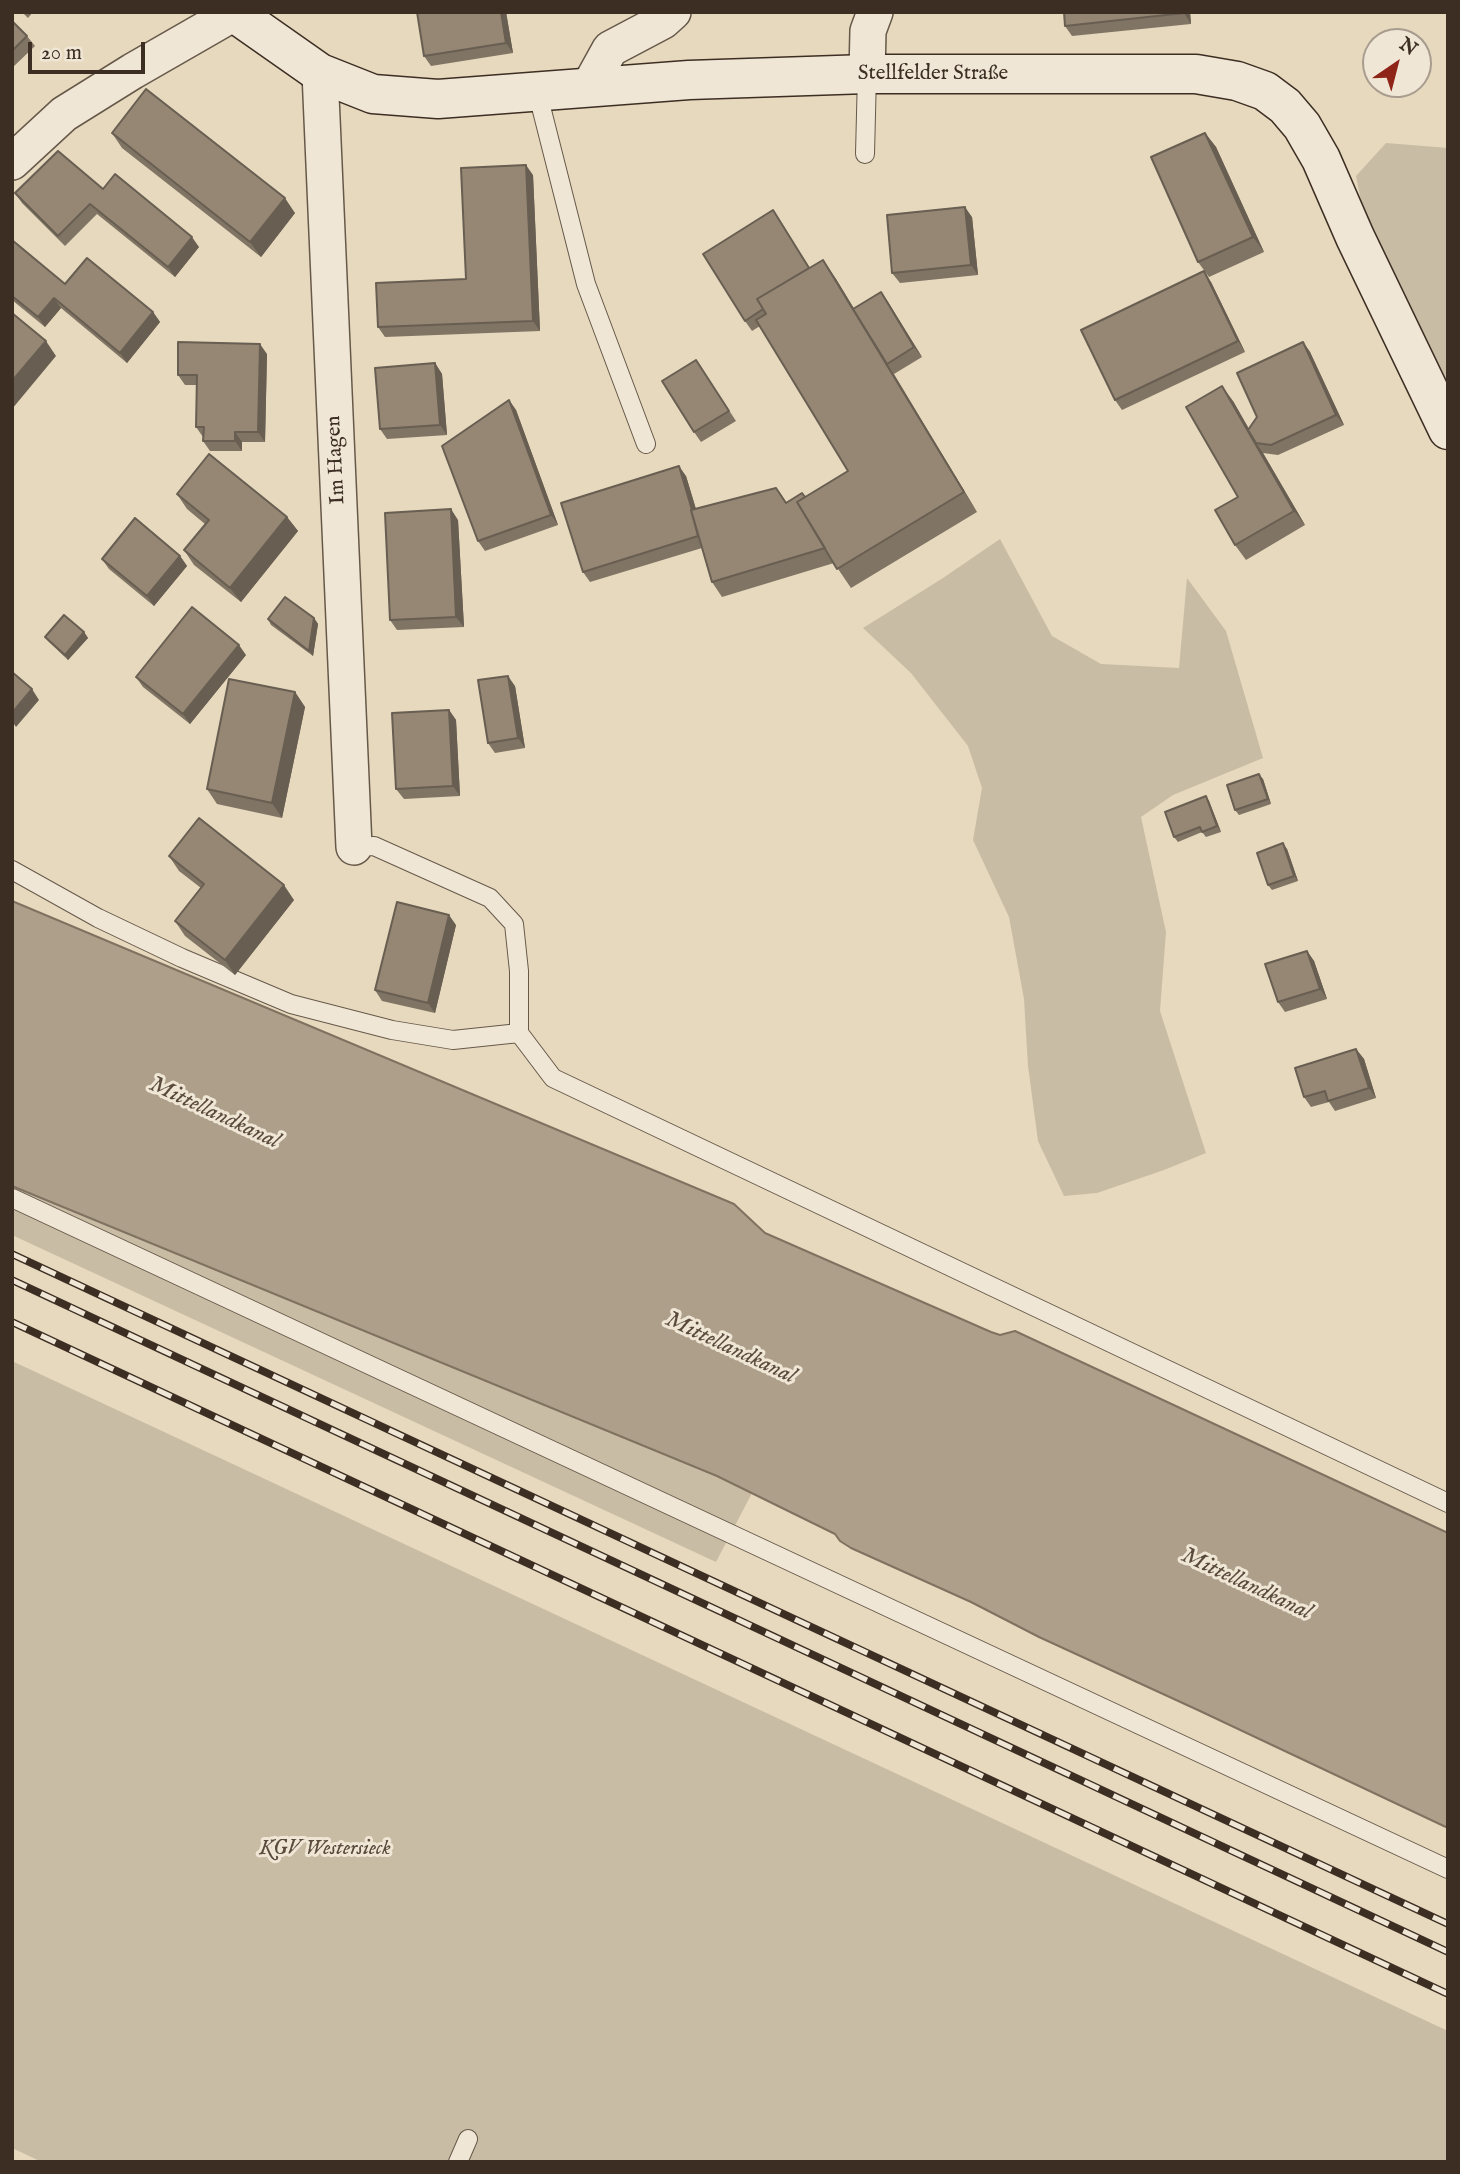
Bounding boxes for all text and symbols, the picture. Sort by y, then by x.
scale bar [32,28,149,72]
north arrow [1362,28,1432,98]
text: N [1394,33,1422,62]
text: 20 m [41,40,82,67]
street label: Stellfelder Straße [858,62,1008,88]
street label: Im Hagen [322,415,352,505]
water label: Mittellandkanal [144,1072,284,1156]
water label: Mittellandkanal [660,1307,800,1391]
water label: Mittellandkanal [1176,1543,1316,1627]
park label: KGV Westersieck [259,1837,391,1863]

